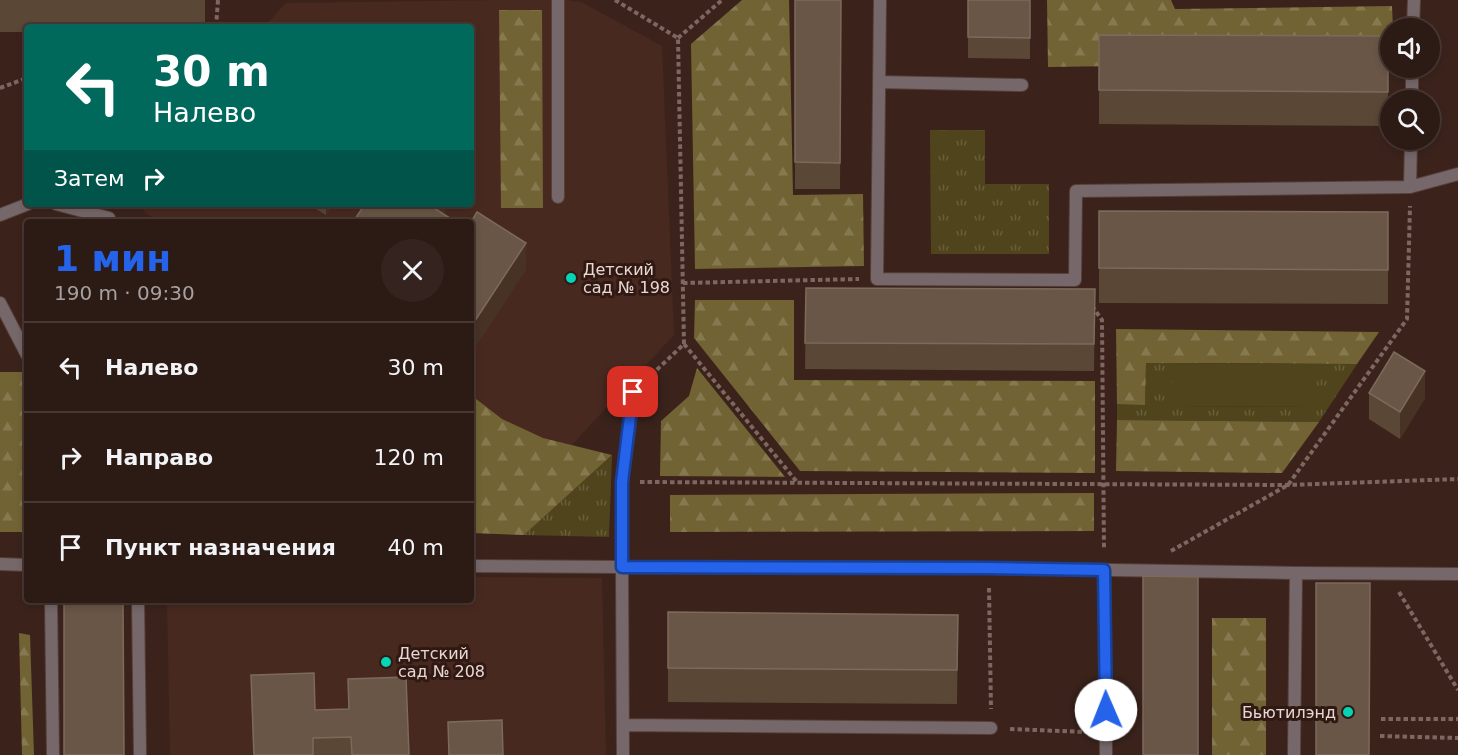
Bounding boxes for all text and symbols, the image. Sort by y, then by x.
map controls [1380,18,1440,150]
button: sound [1380,18,1440,78]
text: 30 m [153,47,270,96]
icon: left [54,48,132,126]
button: search [1380,90,1440,150]
text: Налево [153,97,256,128]
icon: right [137,162,170,195]
text: Затем [54,166,125,191]
text: 1 мин [54,238,171,279]
button: close [381,239,444,302]
place label: Детский сад № 198 [583,260,670,297]
marker: Детский сад № 198 [564,271,578,285]
text: 190 m · 09:30 [54,281,195,305]
icon: left [54,351,87,384]
text: Налево [105,355,198,380]
text: 30 m [388,355,444,380]
pin [607,366,658,417]
icon: arrive [616,375,649,408]
icon: right [54,441,87,474]
text: Направо [105,445,213,470]
text: 120 m [374,445,444,470]
icon: arrive [54,531,87,564]
text: Пункт назначения [105,535,336,560]
text: 40 m [388,535,444,560]
place label: Детский сад № 208 [398,644,485,681]
marker: Детский сад № 208 [379,655,393,669]
position arrow [1074,678,1138,742]
place label: Бьютилэнд [1242,703,1336,722]
marker: Бьютилэнд [1341,705,1355,719]

